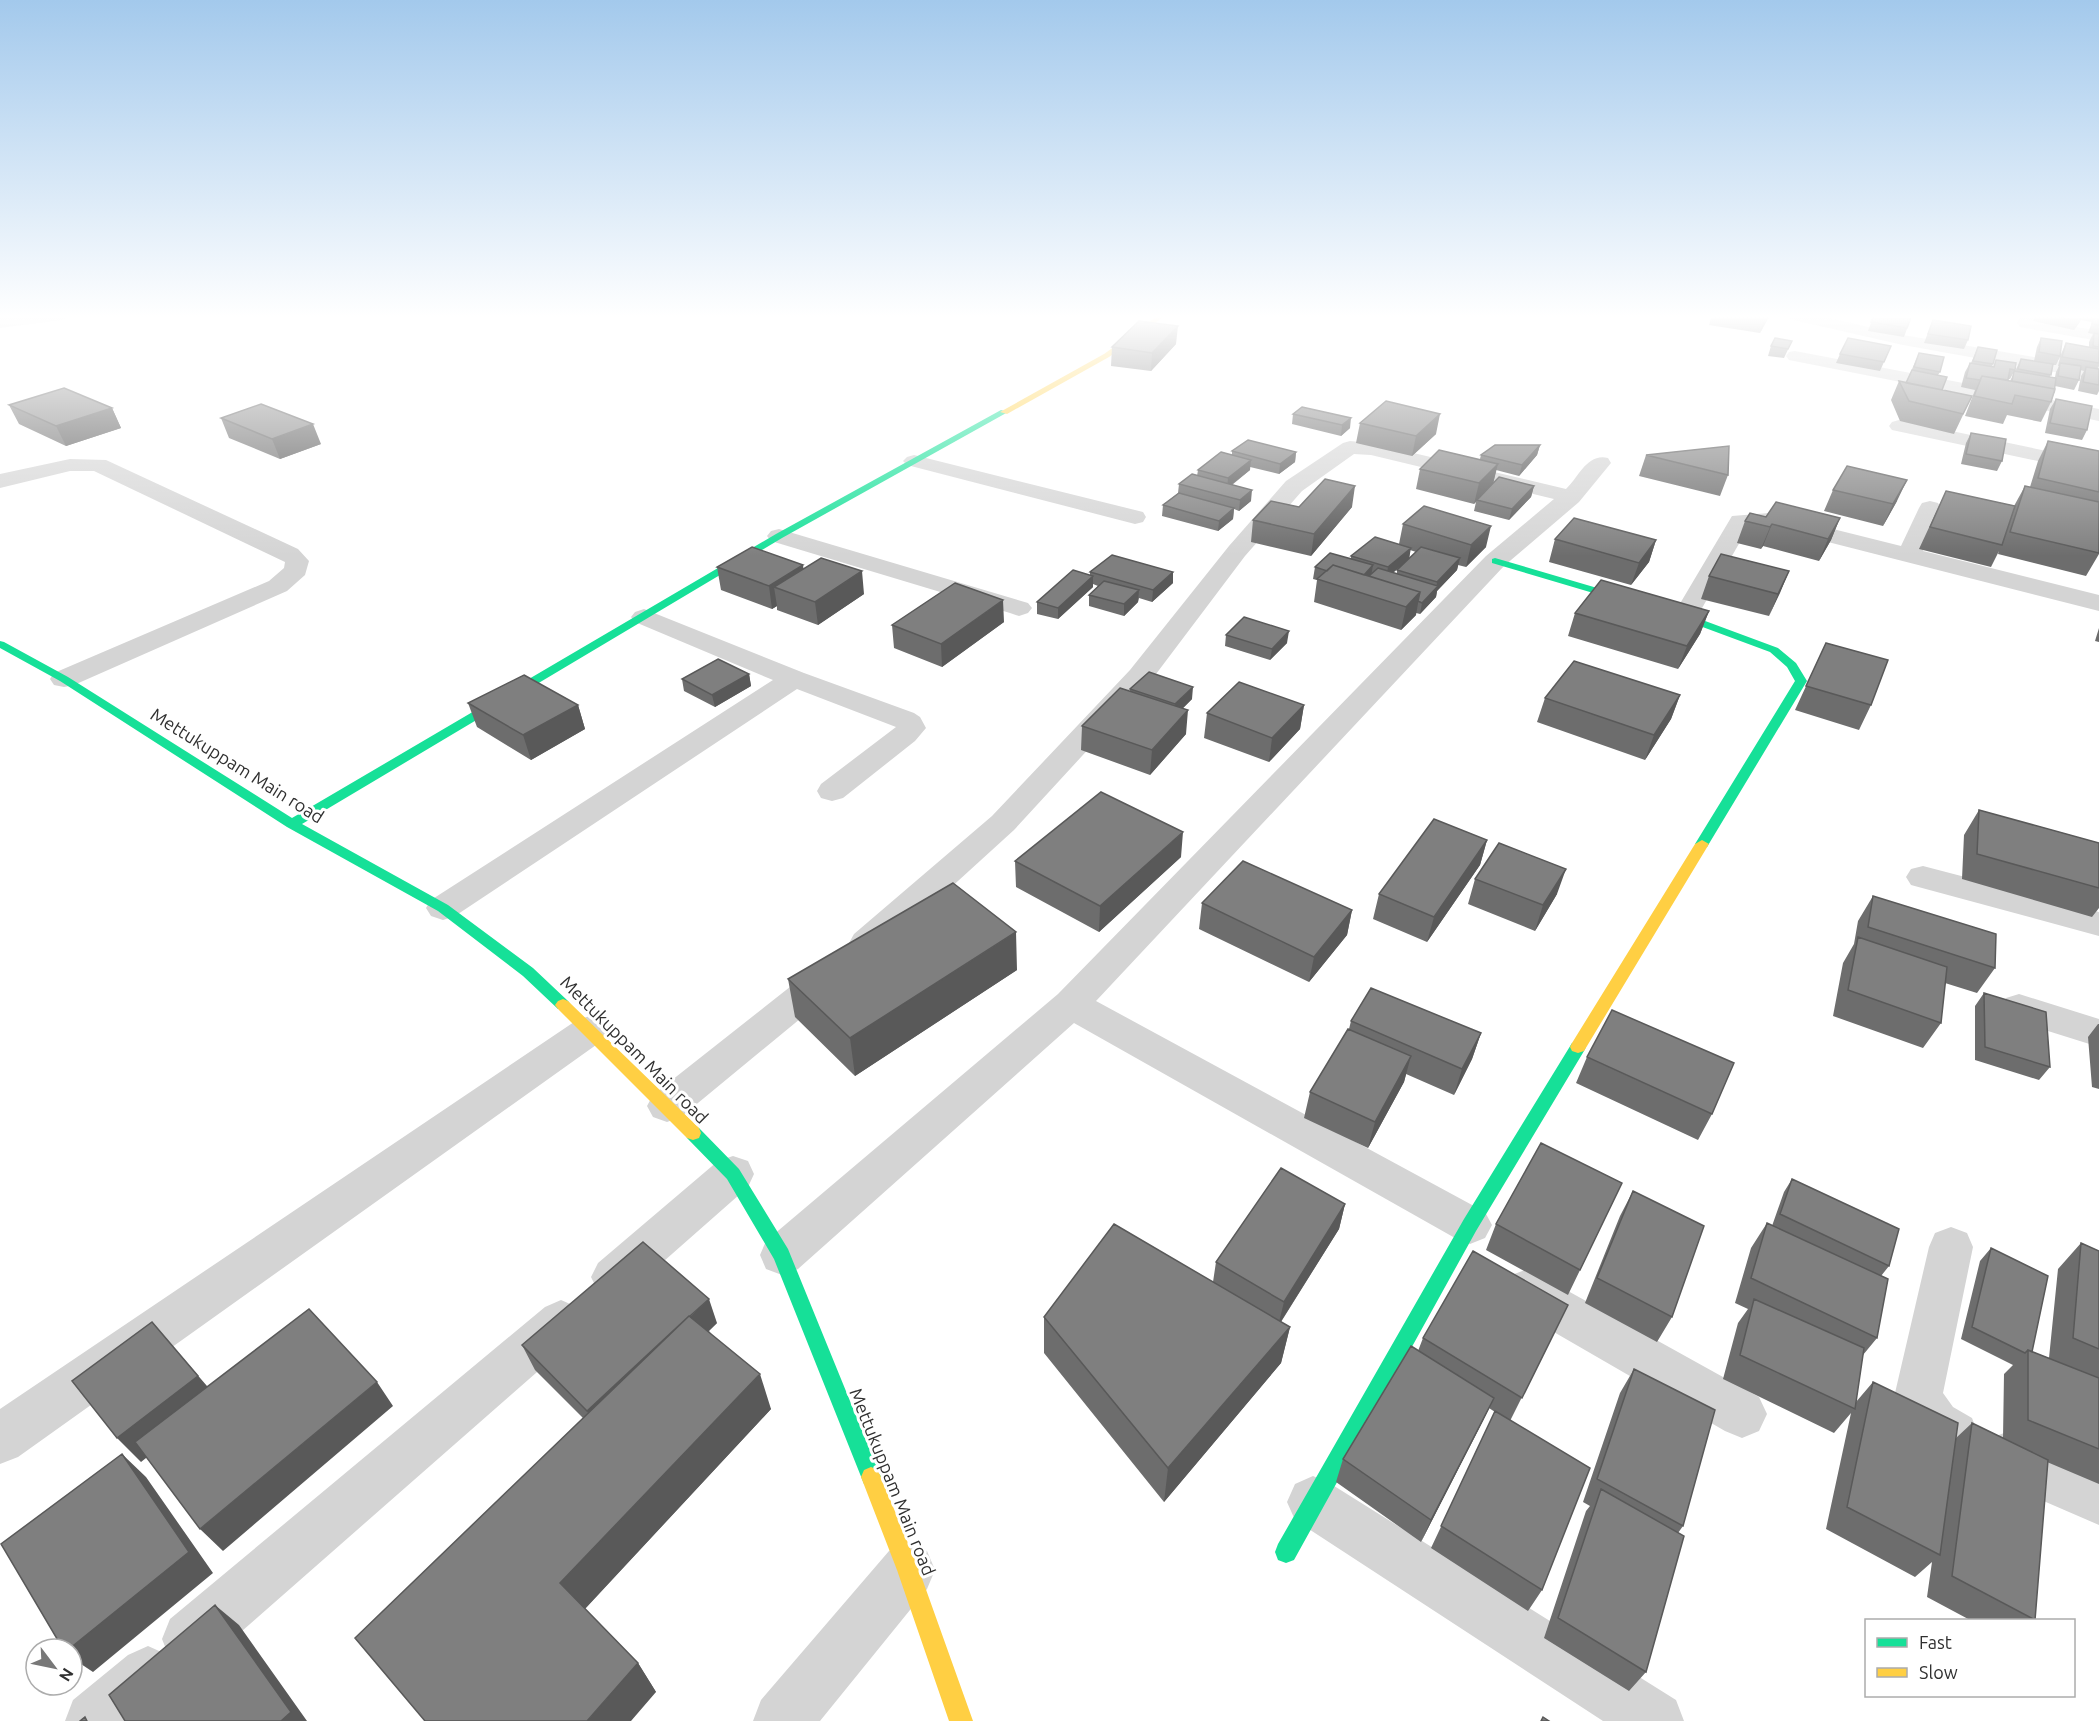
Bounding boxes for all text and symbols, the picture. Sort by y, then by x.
street label: Mettukuppam Main road [147,704,328,827]
street label: Mettukuppam Main road [557,971,713,1127]
street label: Mettukuppam Main road [846,1385,940,1578]
legend [1865,1619,2075,1697]
text: Fast [1919,1632,1952,1652]
north arrow [24,1637,84,1697]
text: Slow [1919,1662,1958,1682]
text: N [56,1665,78,1685]

